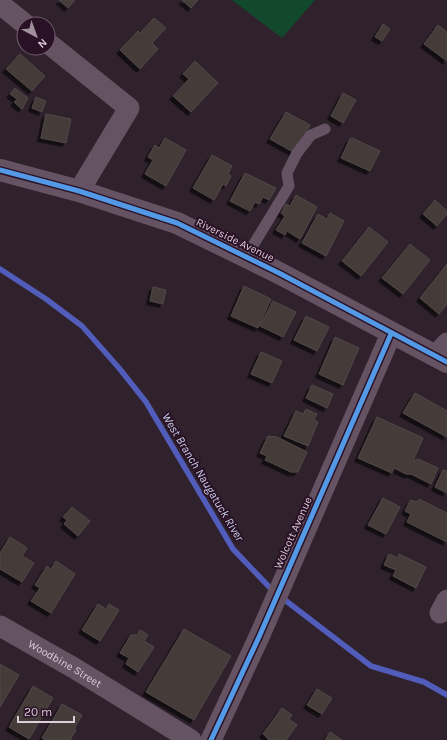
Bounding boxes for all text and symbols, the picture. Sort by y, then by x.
north arrow [16,16,56,56]
text: N [35,36,49,51]
street label: Riverside Avenue [194,215,276,265]
water label: West Branch Naugatuck River [159,410,247,544]
street label: Wolcott Avenue [271,495,315,571]
street label: Woodbine Street [26,637,104,690]
scale bar [18,698,74,724]
text: 20 m [24,705,52,719]

